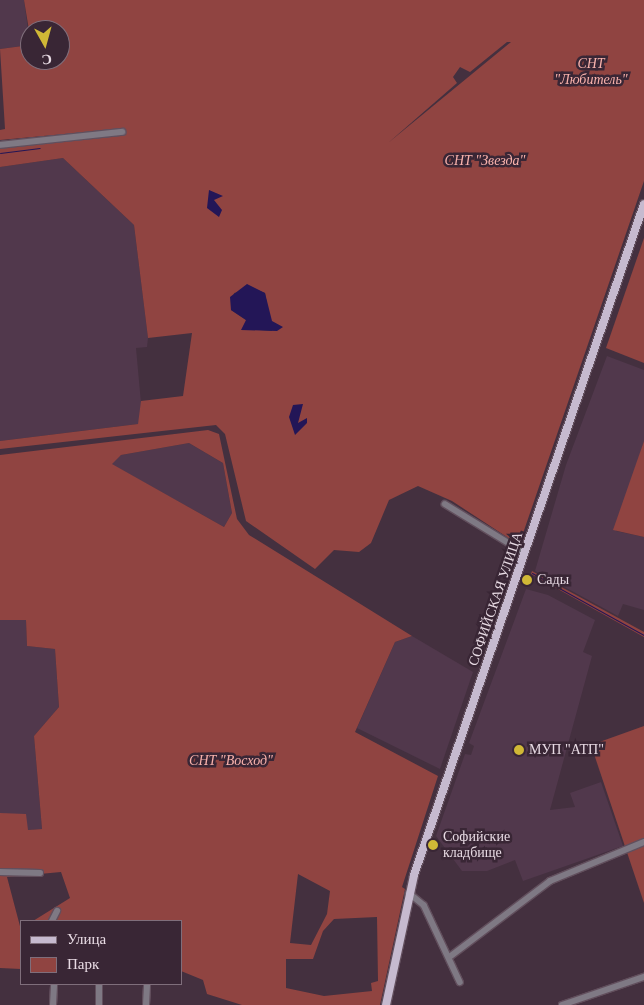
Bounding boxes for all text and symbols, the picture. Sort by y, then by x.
north arrow [20,20,70,70]
text: С [41,51,53,67]
park label: СНТ "Любитель" [554,56,628,88]
park label: СНТ "Звезда" [445,153,525,169]
street label: СОФИЙСКАЯ УЛИЦА [465,530,527,668]
place label: Сады [537,572,569,588]
marker: Сады [521,574,533,586]
place label: МУП "АТП" [529,742,604,758]
marker: МУП "АТП" [513,744,525,756]
park label: СНТ "Восход" [189,753,273,769]
place label: Софийские кладбище [443,829,510,862]
marker: Софийские кладбище [427,839,439,851]
legend [20,920,182,985]
text: Улица [67,931,106,947]
text: Парк [67,956,99,972]

